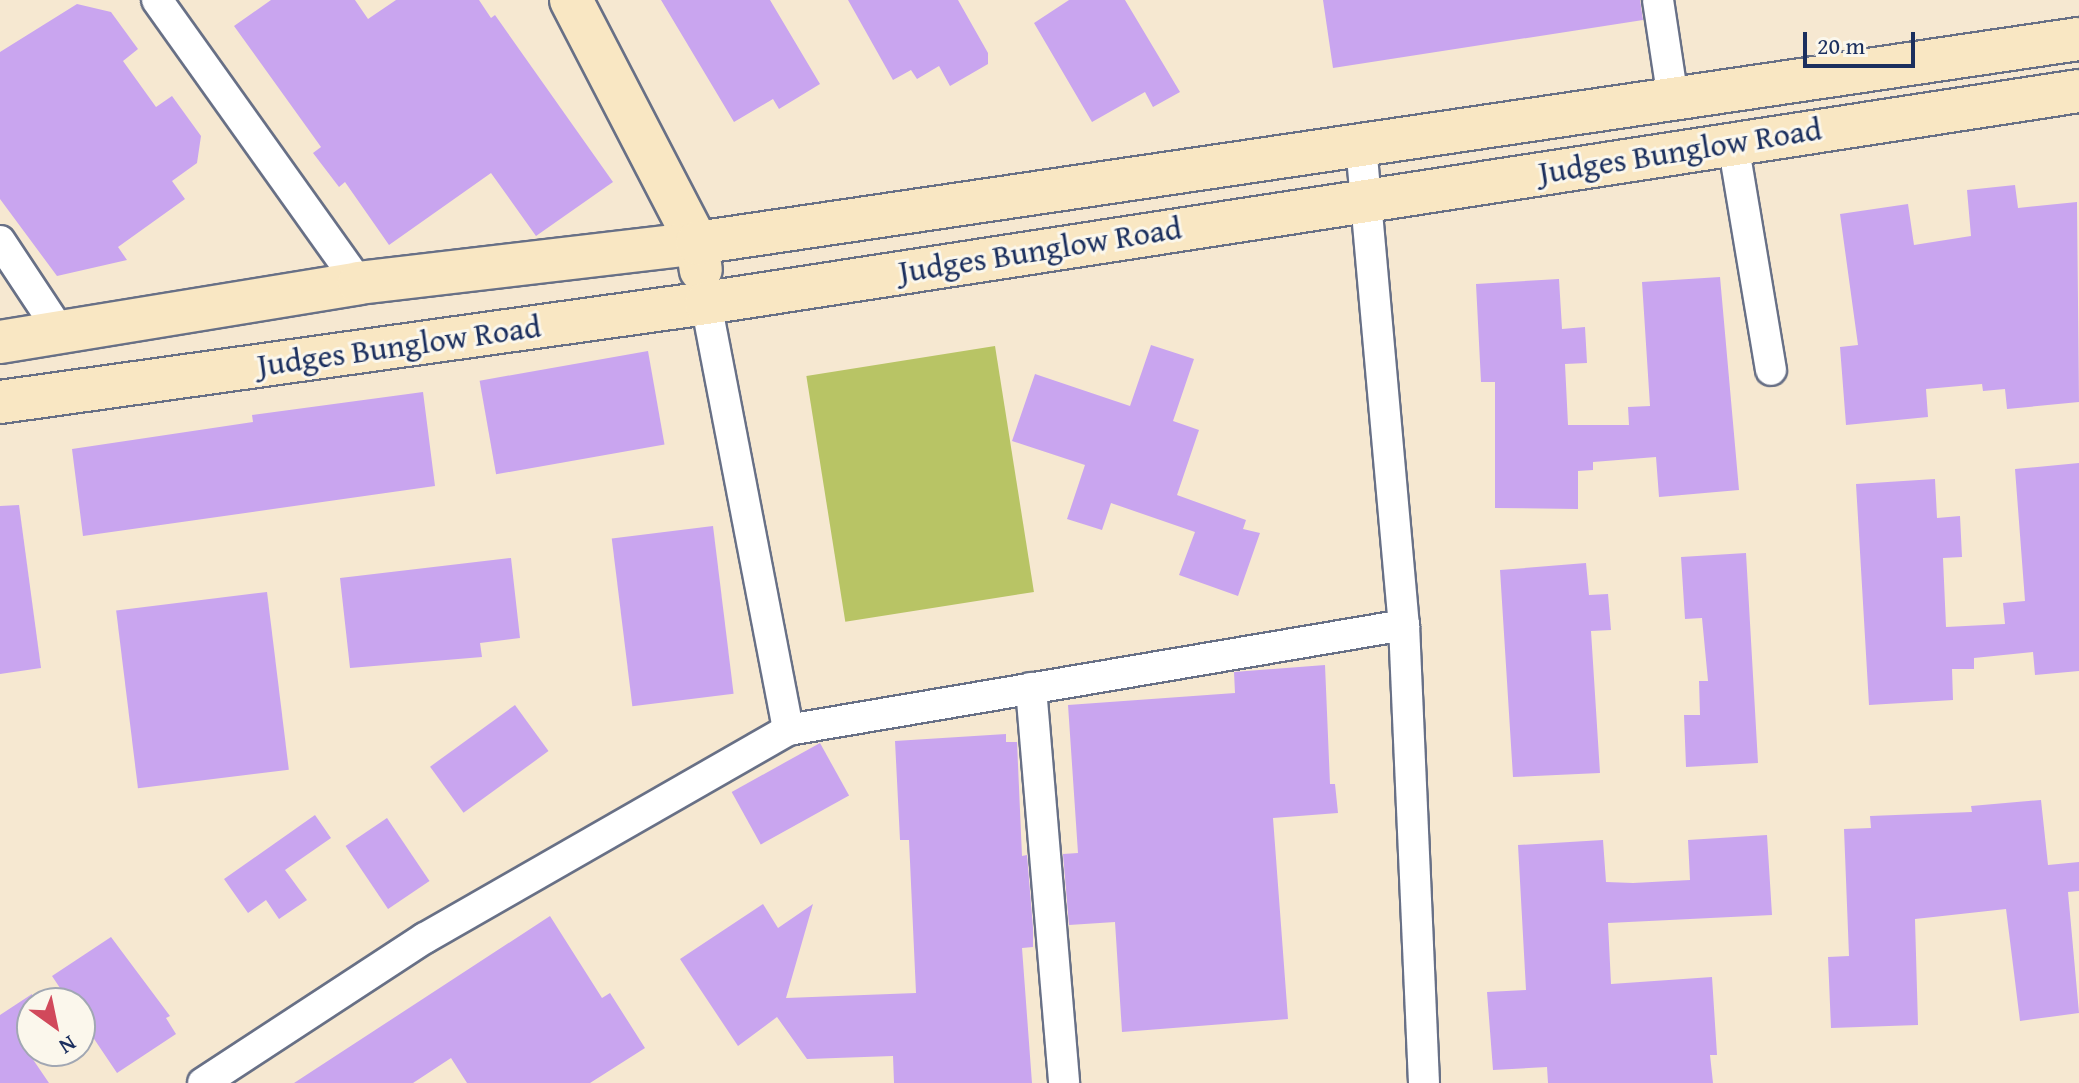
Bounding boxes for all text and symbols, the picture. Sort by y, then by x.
scale bar [1807,16,1919,66]
text: 20 m [1817,28,1865,63]
street label: Judges Bunglow Road [1536,110,1824,192]
street label: Judges Bunglow Road [896,209,1184,291]
street label: Judges Bunglow Road [255,307,543,385]
north arrow [16,987,96,1067]
text: N [53,1028,83,1063]

